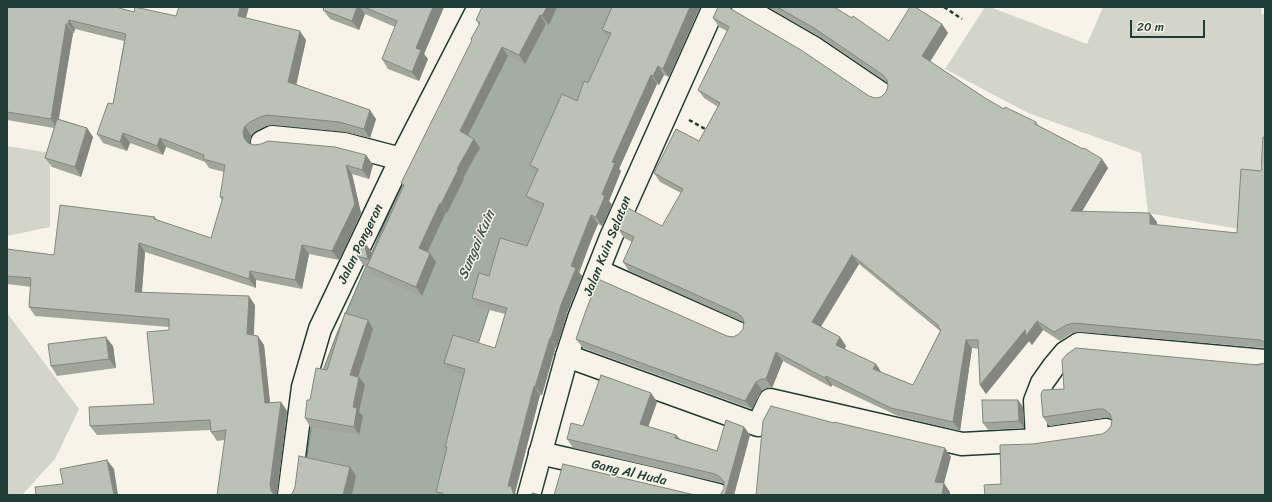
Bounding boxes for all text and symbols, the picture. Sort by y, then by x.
scale bar [1132,12,1207,38]
text: 20 m [1137,16,1164,38]
street label: Jalan Kuin Selatan [581,194,635,298]
street label: Jalan Pangeran [335,202,387,286]
water label: Sungai Kuin [455,208,499,282]
street label: Gang Al Huda [590,457,668,489]

